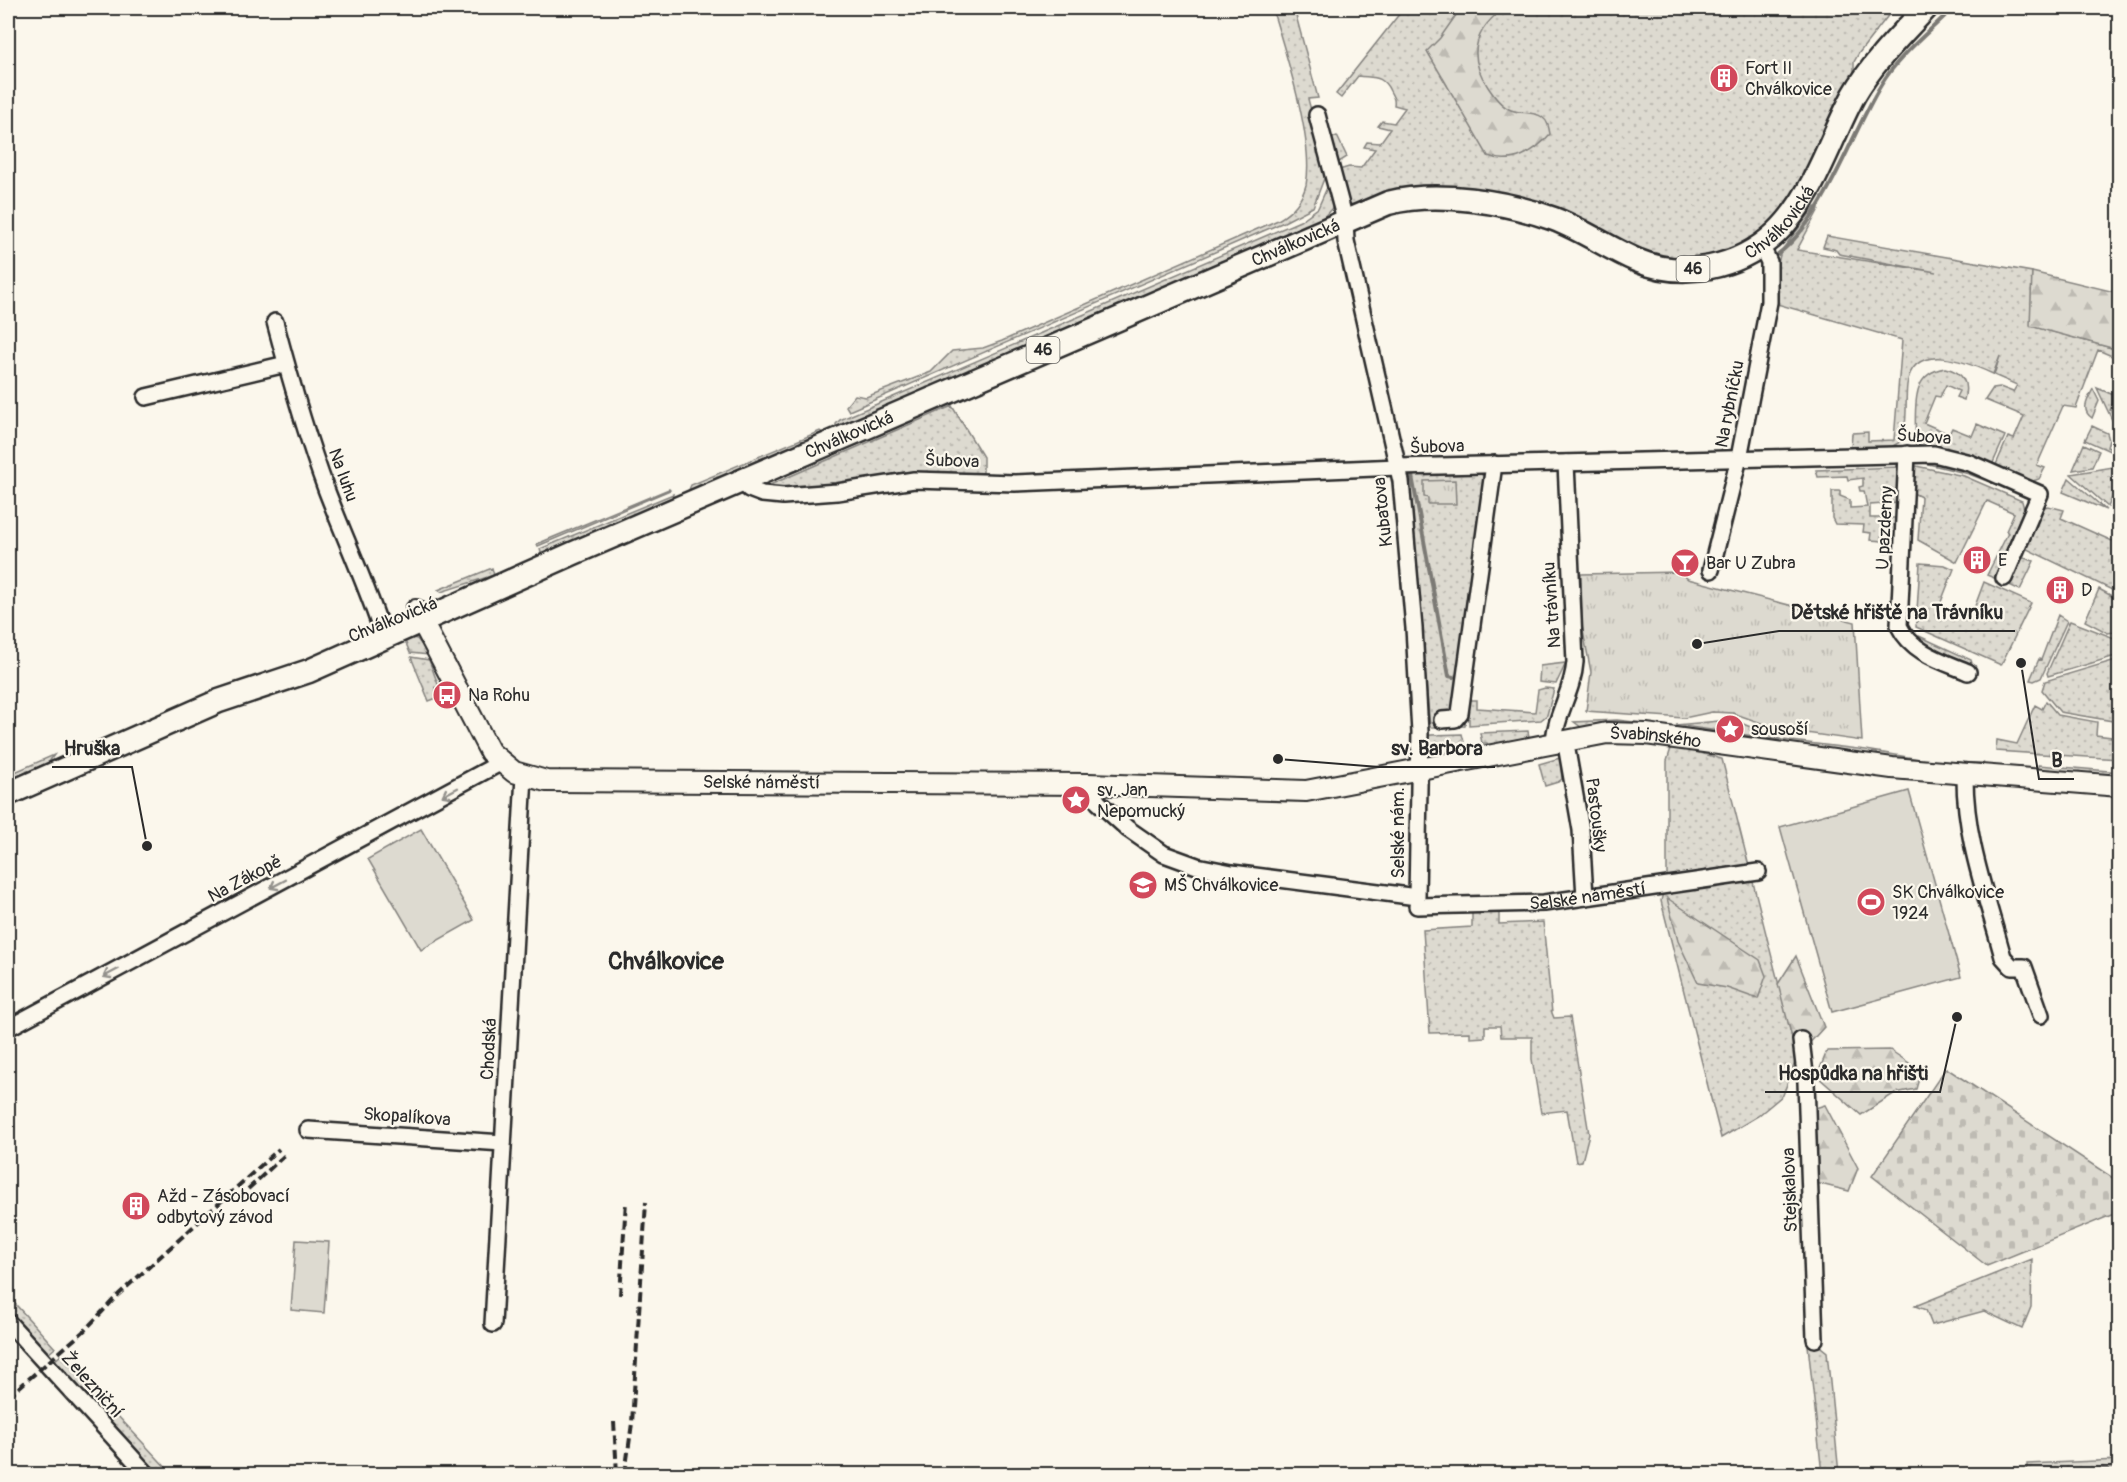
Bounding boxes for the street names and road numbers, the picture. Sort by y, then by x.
street label: Chválkovická [1740,182,1820,264]
street label: Chválkovická [1248,214,1343,272]
road number: 46 [1676,256,1710,282]
road number: 46 [1026,337,1060,363]
street label: Na rybníčku [1710,358,1750,450]
street label: Chválkovická [801,406,897,464]
street label: Šubova [1896,423,1952,450]
street label: Šubova [1409,434,1465,459]
street label: Na luhu [323,445,363,505]
street label: Šubova [924,448,980,473]
street label: Kubatova [1368,476,1398,548]
street label: U pazderny [1871,485,1899,570]
street label: Na trávníku [1538,561,1566,649]
street label: Chválkovická [345,592,441,648]
street label: Švabinského [1609,721,1703,753]
street label: Selské náměstí [703,770,820,794]
street label: Pastoušky [1580,776,1612,854]
street label: Selské nám. [1387,787,1410,879]
street label: Na Zákopě [204,850,286,908]
street label: Selské náměstí [1529,877,1647,915]
street label: Chodská [476,1017,502,1081]
street label: Skopalíkova [362,1102,452,1132]
street label: Stejskalova [1777,1147,1803,1233]
street label: Železniční [56,1347,128,1423]

